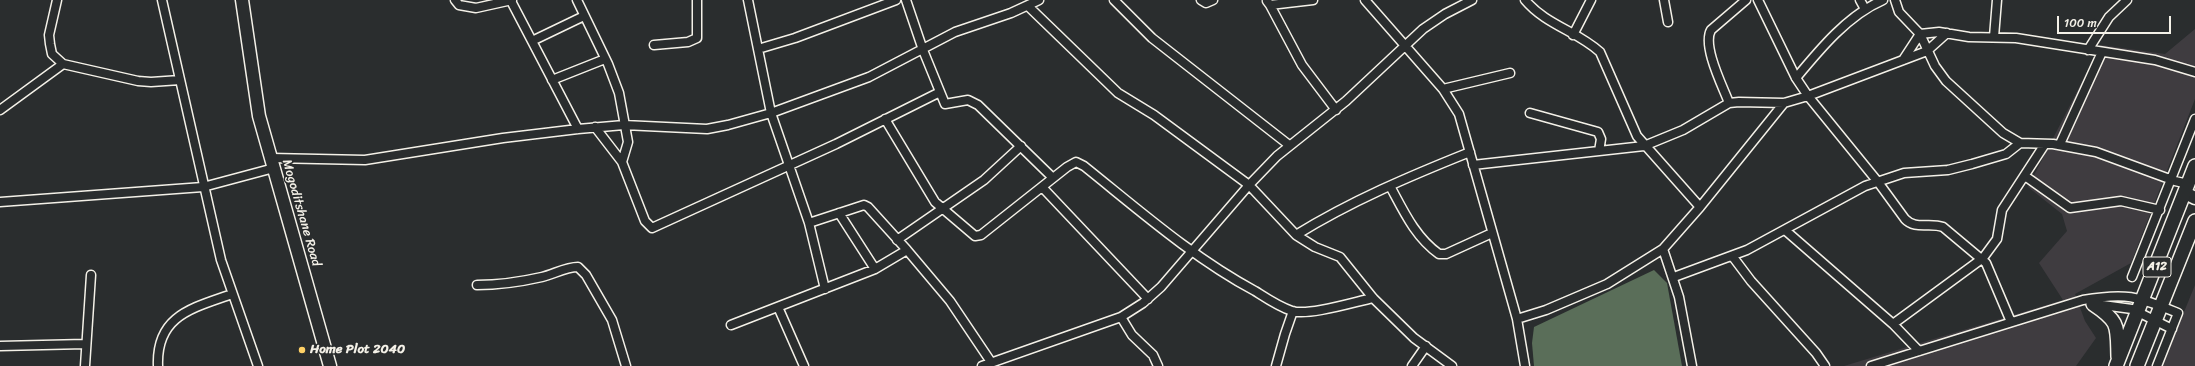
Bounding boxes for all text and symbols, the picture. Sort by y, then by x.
scale bar [2059,8,2173,34]
text: 100 m [2064,12,2097,34]
street label: Mogoditshane Road [278,158,324,268]
road number: A12 [2143,257,2171,277]
place label: Home Plot 2040 [310,342,405,358]
marker: Home Plot 2040 [297,345,307,355]

